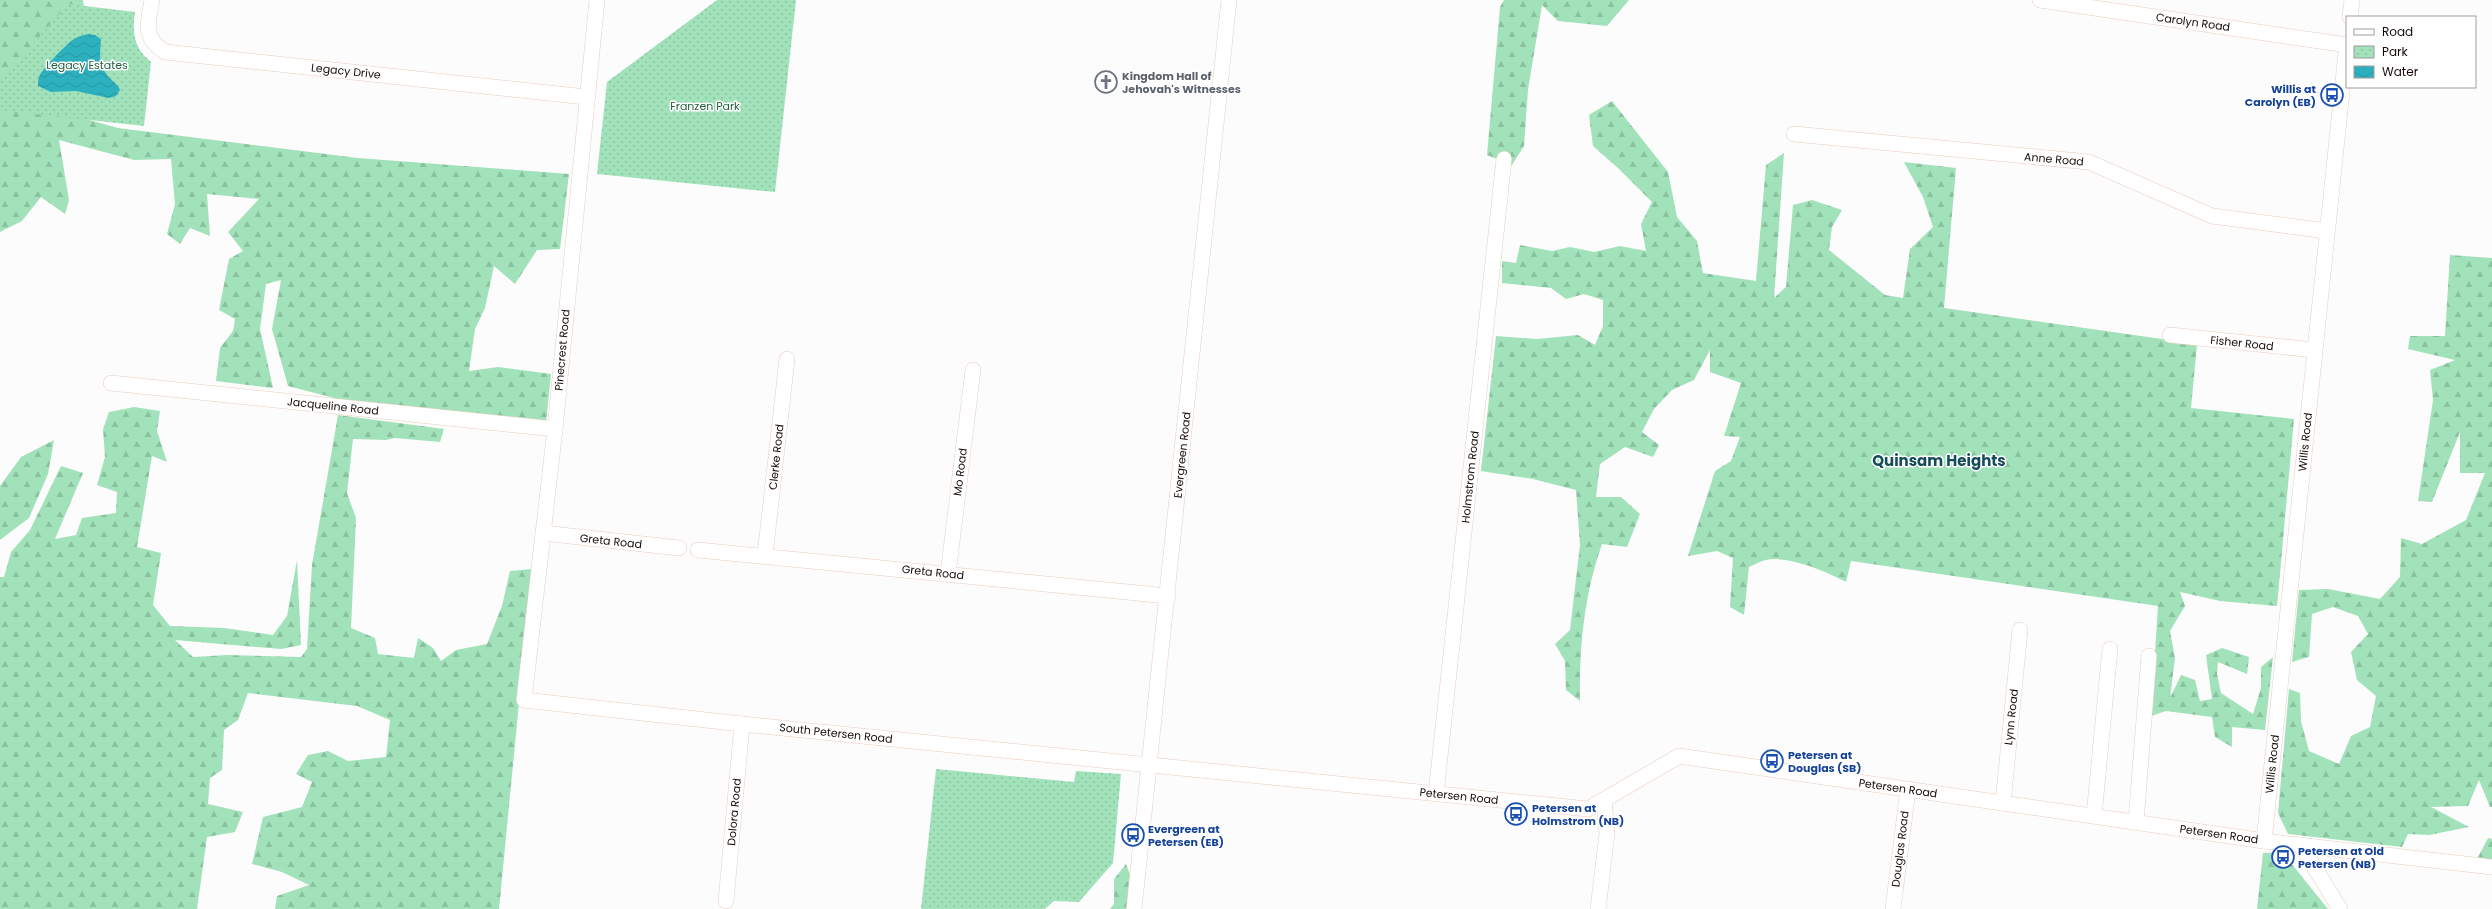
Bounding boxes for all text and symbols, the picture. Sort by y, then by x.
street label: Carolyn Road [2155,9,2231,35]
legend [2346,16,2476,88]
text: Road [2382,23,2413,40]
text: Park [2382,43,2409,60]
park label: Legacy Estates [46,57,128,73]
street label: Legacy Drive [310,59,382,83]
text: Water [2382,63,2419,80]
place label: Kingdom Hall of Jehovah's Witnesses [1122,68,1241,97]
church icon: Kingdom Hall of Jehovah's Witnesses [1093,69,1119,95]
place label: Willis at Carolyn (EB) [2245,81,2317,110]
bus stop icon: Willis at Carolyn (EB) [2319,82,2345,108]
park label: Franzen Park [670,98,740,114]
street label: Anne Road [2023,148,2085,170]
street label: Pinecrest Road [550,309,574,391]
street label: Fisher Road [2210,332,2274,354]
street label: Jacqueline Road [286,393,380,419]
street label: Evergreen Road [1170,411,1194,499]
street label: Willis Road [2294,412,2316,472]
street label: Clerke Road [765,423,787,491]
street label: Holmstrom Road [1457,430,1483,524]
street label: Mo Road [949,447,971,497]
district label: Quinsam Heights [1872,450,2006,471]
street label: Greta Road [579,530,643,552]
street label: Greta Road [901,561,965,583]
street label: Lynn Road [2000,688,2022,746]
street label: South Petersen Road [779,719,893,747]
street label: Willis Road [2261,734,2283,794]
place label: Petersen at Douglas (SB) [1788,747,1862,776]
bus stop icon: Petersen at Douglas (SB) [1759,748,1785,774]
street label: Petersen Road [1858,775,1938,801]
street label: Dolora Road [723,778,745,846]
street label: Petersen Road [1419,784,1499,808]
place label: Petersen at Holmstrom (NB) [1532,800,1624,829]
bus stop icon: Petersen at Holmstrom (NB) [1503,801,1529,827]
street label: Douglas Road [1887,810,1913,888]
place label: Evergreen at Petersen (EB) [1148,821,1224,850]
street label: Petersen Road [2179,821,2259,847]
bus stop icon: Evergreen at Petersen (EB) [1120,822,1146,848]
place label: Petersen at Old Petersen (NB) [2298,843,2384,872]
bus stop icon: Petersen at Old Petersen (NB) [2270,844,2296,870]

